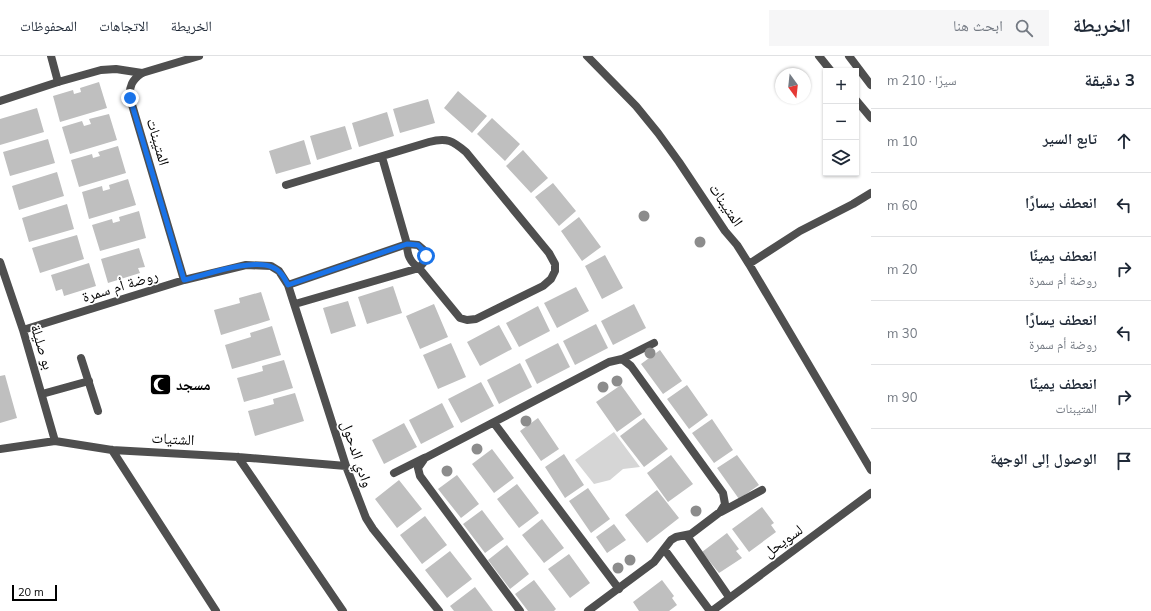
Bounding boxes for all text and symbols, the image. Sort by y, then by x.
search box [769,10,1049,46]
text: الخريطة [1073,13,1131,37]
text: ابحث هنا [953,16,1003,35]
text: المحفوظات [20,17,77,35]
text: الاتجاهات [99,17,149,35]
text: الخريطة [171,17,212,35]
icon: search [1013,17,1035,39]
north arrow [775,68,811,104]
map controls [823,68,859,176]
button: + [823,68,859,104]
text: 3 دقيقة [1084,69,1135,90]
text: سيرًا · 210 m [887,72,957,88]
route end [121,89,139,107]
button: − [823,104,859,140]
street label: المتيبنات [143,116,174,167]
text: تابع السير [1043,129,1097,148]
icon: ahead [1113,130,1135,152]
text: 10 m [887,133,917,149]
button: layers [823,140,859,176]
street label: المتيبنات [705,180,748,230]
text: انعطف يسارًا [1025,193,1097,212]
icon: left [1113,194,1135,216]
text: 60 m [887,197,917,213]
text: انعطف يمينًا [1029,246,1097,265]
route start [417,247,435,265]
icon: right [1113,258,1135,280]
text: 20 m [887,261,917,277]
street label: روضة أم سمرة [80,265,161,307]
text: روضة أم سمرة [1029,272,1097,288]
text: انعطف يسارًا [1025,310,1097,329]
street label: بو صليلة [27,322,58,372]
icon: left [1113,322,1135,344]
text: 30 m [887,325,917,341]
text: روضة أم سمرة [1029,336,1097,352]
mosque icon: مسجد [147,372,173,398]
text: انعطف يمينًا [1029,374,1097,393]
place label: مسجد [176,375,211,394]
icon: right [1113,386,1135,408]
text: 90 m [887,389,917,405]
text: المتيبنات [1056,400,1097,416]
street label: وادي الدحول [335,418,378,491]
street label: الشتيات [151,428,195,449]
text: الوصول إلى الوجهة [990,449,1097,468]
icon: arrive [1113,450,1135,472]
street label: لسويحل [759,520,807,562]
scale bar [12,583,57,602]
text: 20 m [18,585,44,599]

